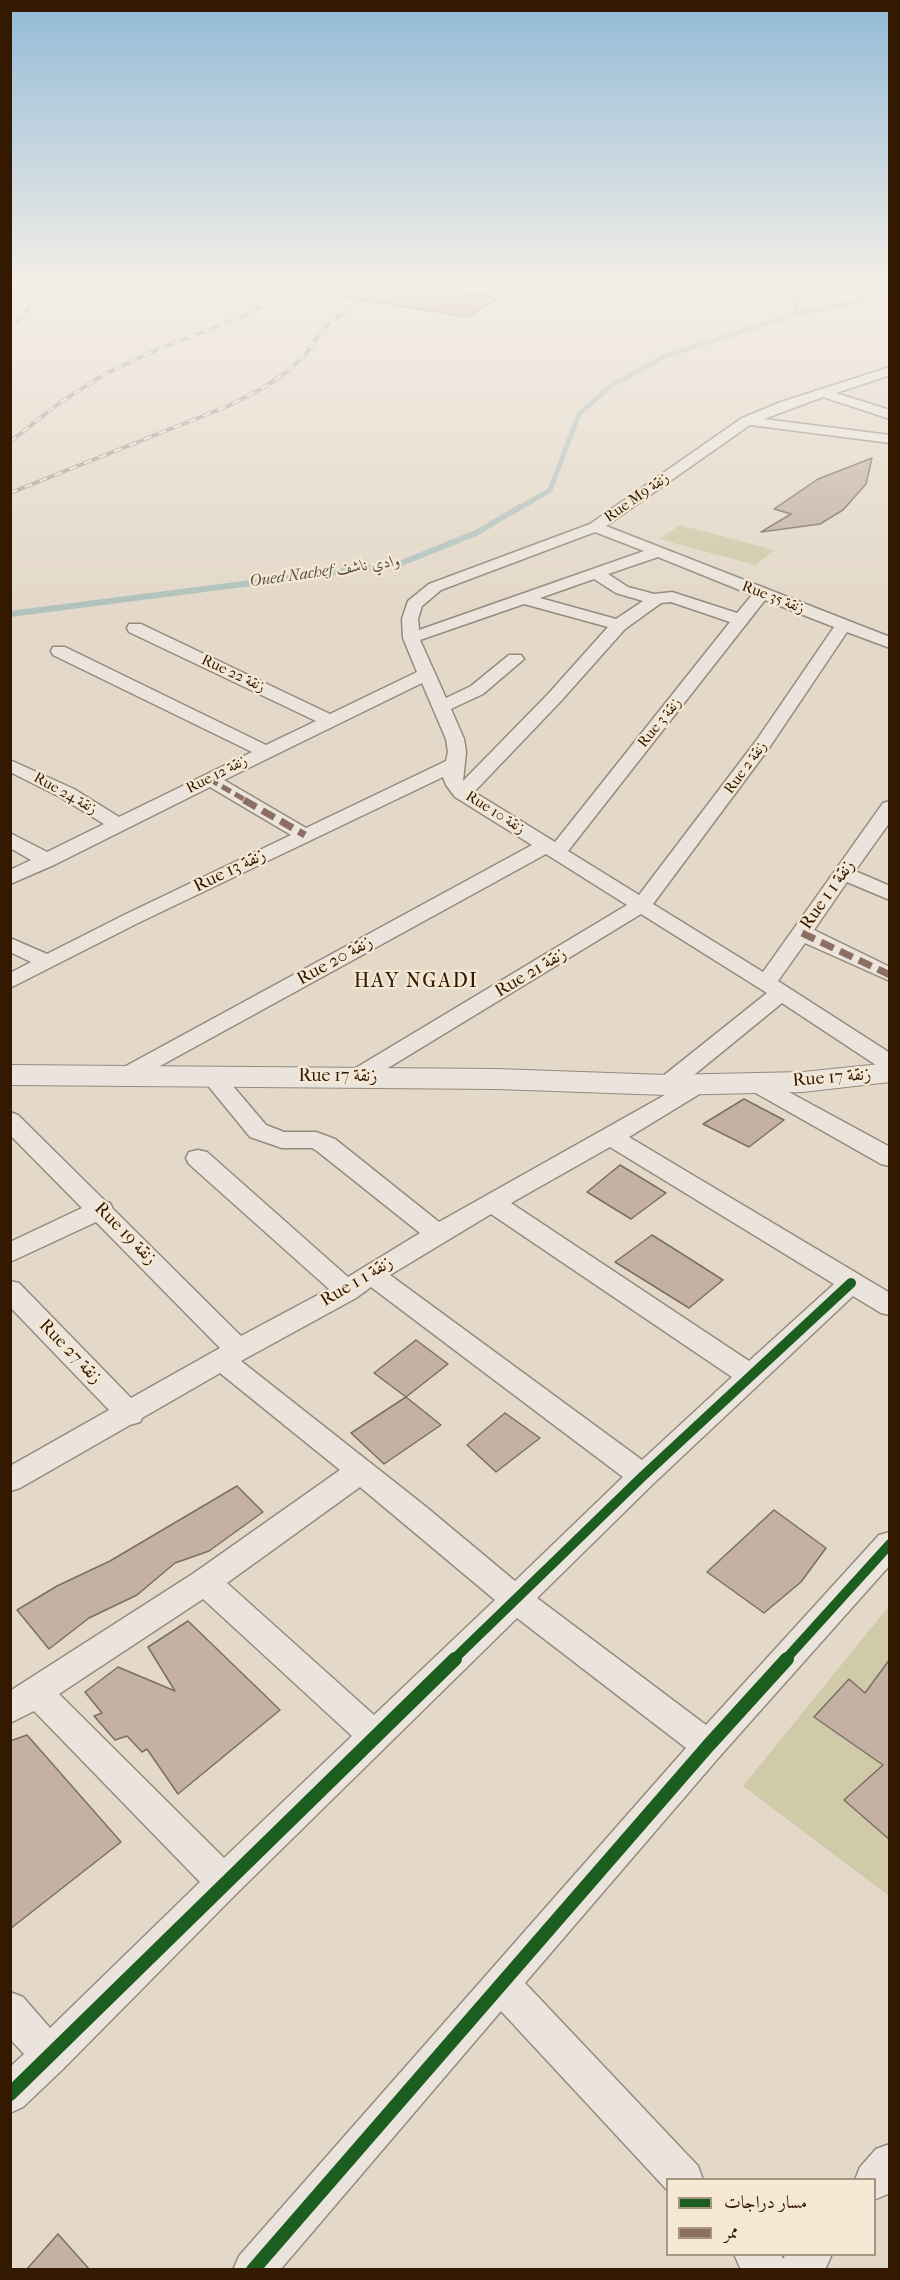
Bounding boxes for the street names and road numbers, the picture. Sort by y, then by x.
street label: Rue M9 زنقة [601,469,673,527]
street label: Rue 35 زنقة [739,578,807,618]
street label: Rue 22 زنقة [198,651,268,697]
street label: Rue 3 زنقة [634,694,686,752]
street label: Rue 2 زنقة [721,738,771,798]
street label: Rue 12 زنقة [183,752,251,798]
street label: Rue 24 زنقة [30,769,100,819]
street label: Rue 10 زنقة [462,788,528,838]
street label: Rue 13 زنقة [190,844,270,898]
street label: Rue 1 زنقة 1 [796,856,860,934]
street label: Rue 20 زنقة [294,931,376,991]
street label: Rue 21 زنقة [491,943,571,1003]
street label: Rue 17 زنقة [792,1064,872,1092]
street label: Rue 17 زنقة [299,1066,377,1088]
street label: Rue 19 زنقة [89,1198,161,1270]
street label: Rue 1 زنقة 1 [317,1252,397,1312]
street label: Rue 27 زنقة [34,1315,106,1389]

